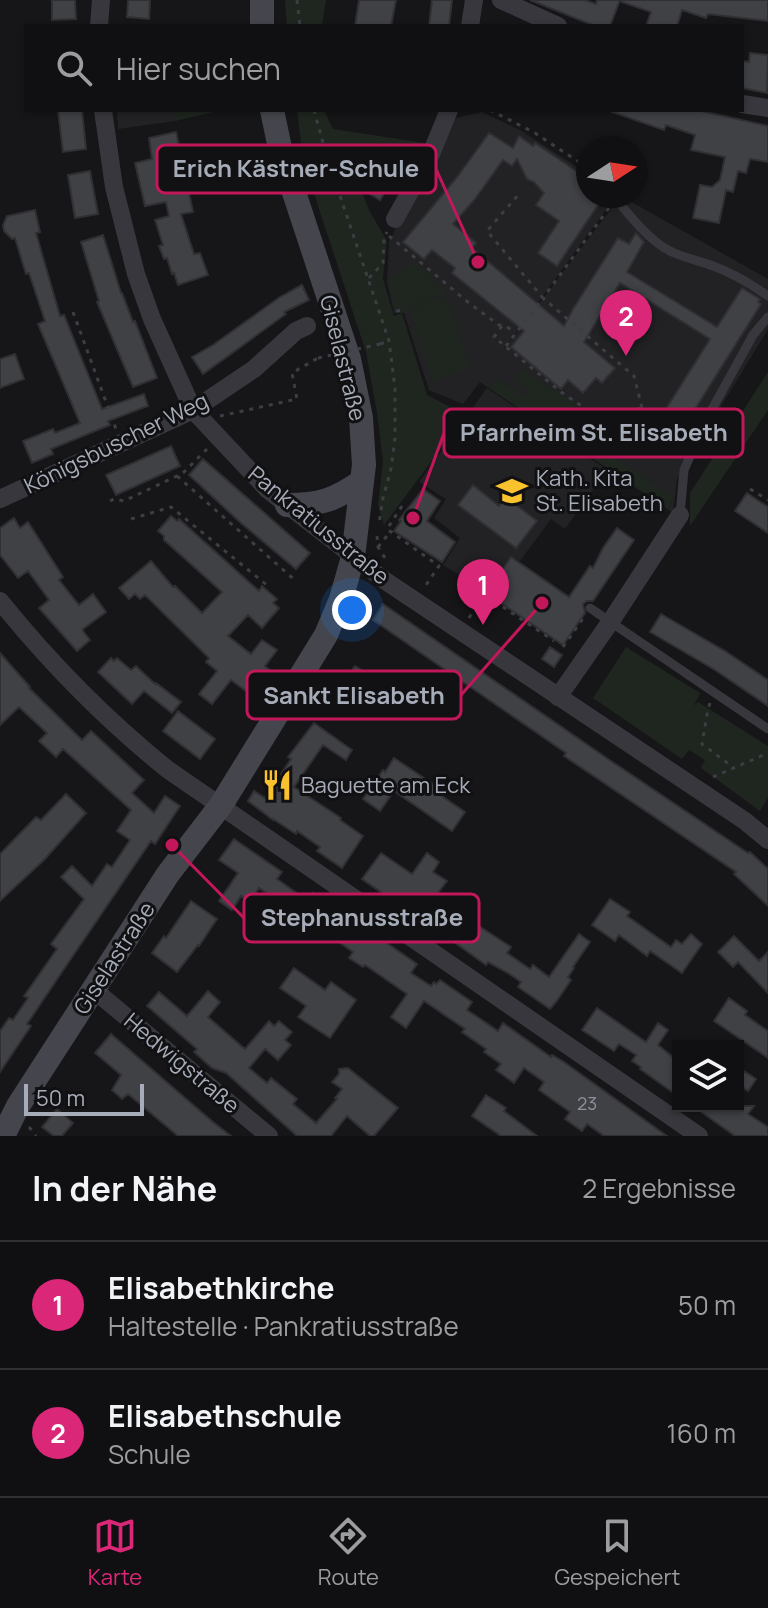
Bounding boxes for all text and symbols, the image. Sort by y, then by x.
search box [24,24,744,112]
icon: search [52,46,96,90]
text: Hier suchen [116,48,281,89]
north arrow [576,136,648,208]
callout: Erich Kästner-Schule [157,145,436,193]
text: Erich Kästner-Schule [173,151,419,184]
pin: 2 [600,290,652,356]
street label: Giselastraße [313,292,373,424]
street label: Königsbuscher Weg [19,385,213,501]
callout: Pfarrheim St. Elisabeth [444,409,743,457]
text: Pfarrheim St. Elisabeth [460,415,728,448]
street label: Pankratiusstraße [242,459,396,591]
place label: Kath. Kita St. Elisabeth [536,463,663,518]
school or university icon: Kath. Kita St. Elisabeth [495,474,529,508]
pin: 1 [457,559,509,625]
your location [332,590,372,630]
callout: Sankt Elisabeth [247,671,461,719]
text: Sankt Elisabeth [263,678,445,711]
restaurant icon: Baguette am Eck [260,768,294,802]
place label: Baguette am Eck [301,770,471,800]
callout: Stephanusstraße [244,894,479,942]
street label: Giselastraße [66,896,162,1020]
text: Stephanusstraße [261,900,463,933]
street label: Hedwigstraße [118,1006,246,1120]
map controls [672,1040,744,1112]
button: layers [672,1040,744,1112]
scale bar [24,1080,144,1116]
text: 50 m [36,1083,85,1113]
house number: 23 [577,1091,597,1115]
text: In der Nähe [32,1165,217,1211]
text: 2 Ergebnisse [582,1170,736,1206]
text: Elisabethkirche [108,1267,335,1308]
text: 1 [52,1287,64,1323]
text: 50 m [678,1287,736,1323]
text: Haltestelle · Pankratiusstraße [108,1308,459,1344]
text: Elisabethschule [108,1395,342,1436]
text: 2 [50,1415,66,1451]
text: 160 m [667,1415,736,1451]
text: Schule [108,1436,191,1472]
tab: Karte [88,1514,142,1592]
tab: Route [318,1514,379,1592]
tab: Gespeichert [554,1514,680,1592]

